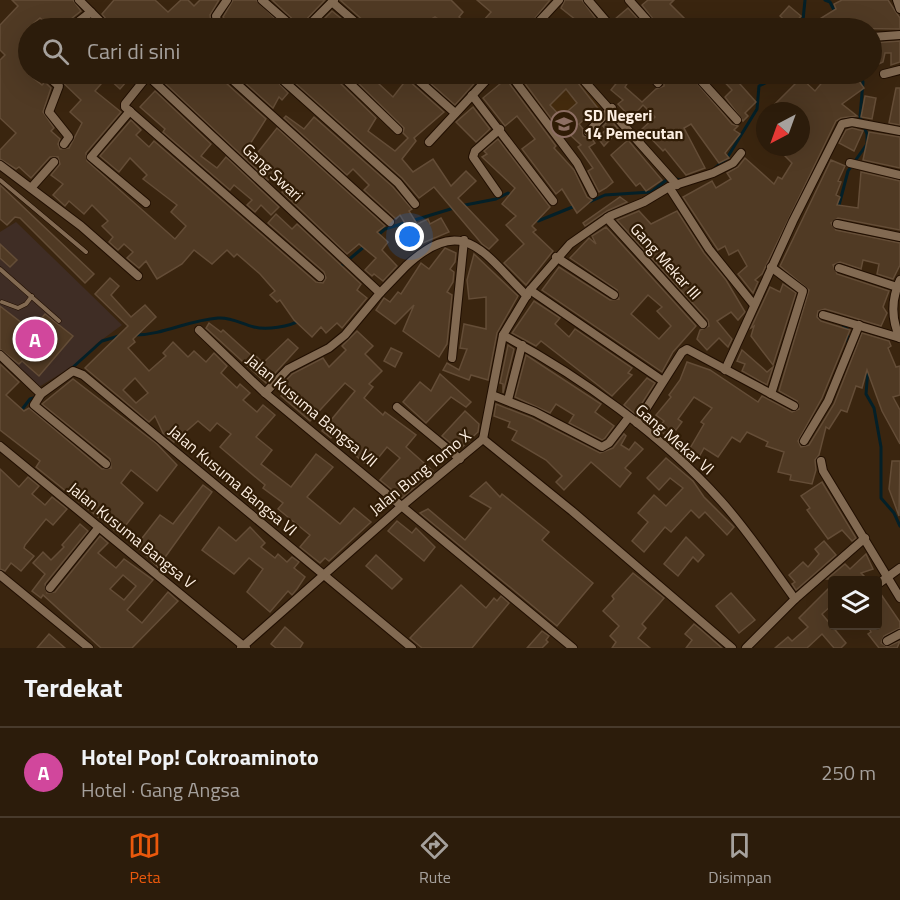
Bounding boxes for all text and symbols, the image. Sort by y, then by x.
search box [18,18,882,84]
text: Cari di sini [87,34,180,68]
icon: search [39,35,72,68]
north arrow [756,102,810,156]
place label: SD Negeri 14 Pemecutan [584,103,683,145]
school or university icon: SD Negeri 14 Pemecutan [549,109,579,139]
street label: Gang Swari [237,137,309,207]
street label: Gang Mekar III [625,217,707,305]
your location [395,222,424,251]
pin: A [15,316,54,362]
street label: Jalan Kusuma Bangsa VII [241,348,383,472]
street label: Gang Mekar VI [630,398,720,480]
street label: Jalan Kusuma Bangsa VI [163,419,303,541]
street label: Jalan Bung Tomo X [364,423,476,521]
street label: Jalan Kusuma Bangsa V [63,476,201,594]
map controls [828,576,882,630]
button: layers [828,576,882,630]
text: Terdekat [24,668,123,707]
text: Hotel Pop! Cokroaminoto [81,740,319,774]
text: A [37,757,50,788]
text: 250 m [821,757,876,788]
text: Hotel · Gang Angsa [81,774,240,805]
tab: Peta [128,829,161,889]
tab: Rute [418,829,451,889]
tab: Disimpan [708,829,772,889]

